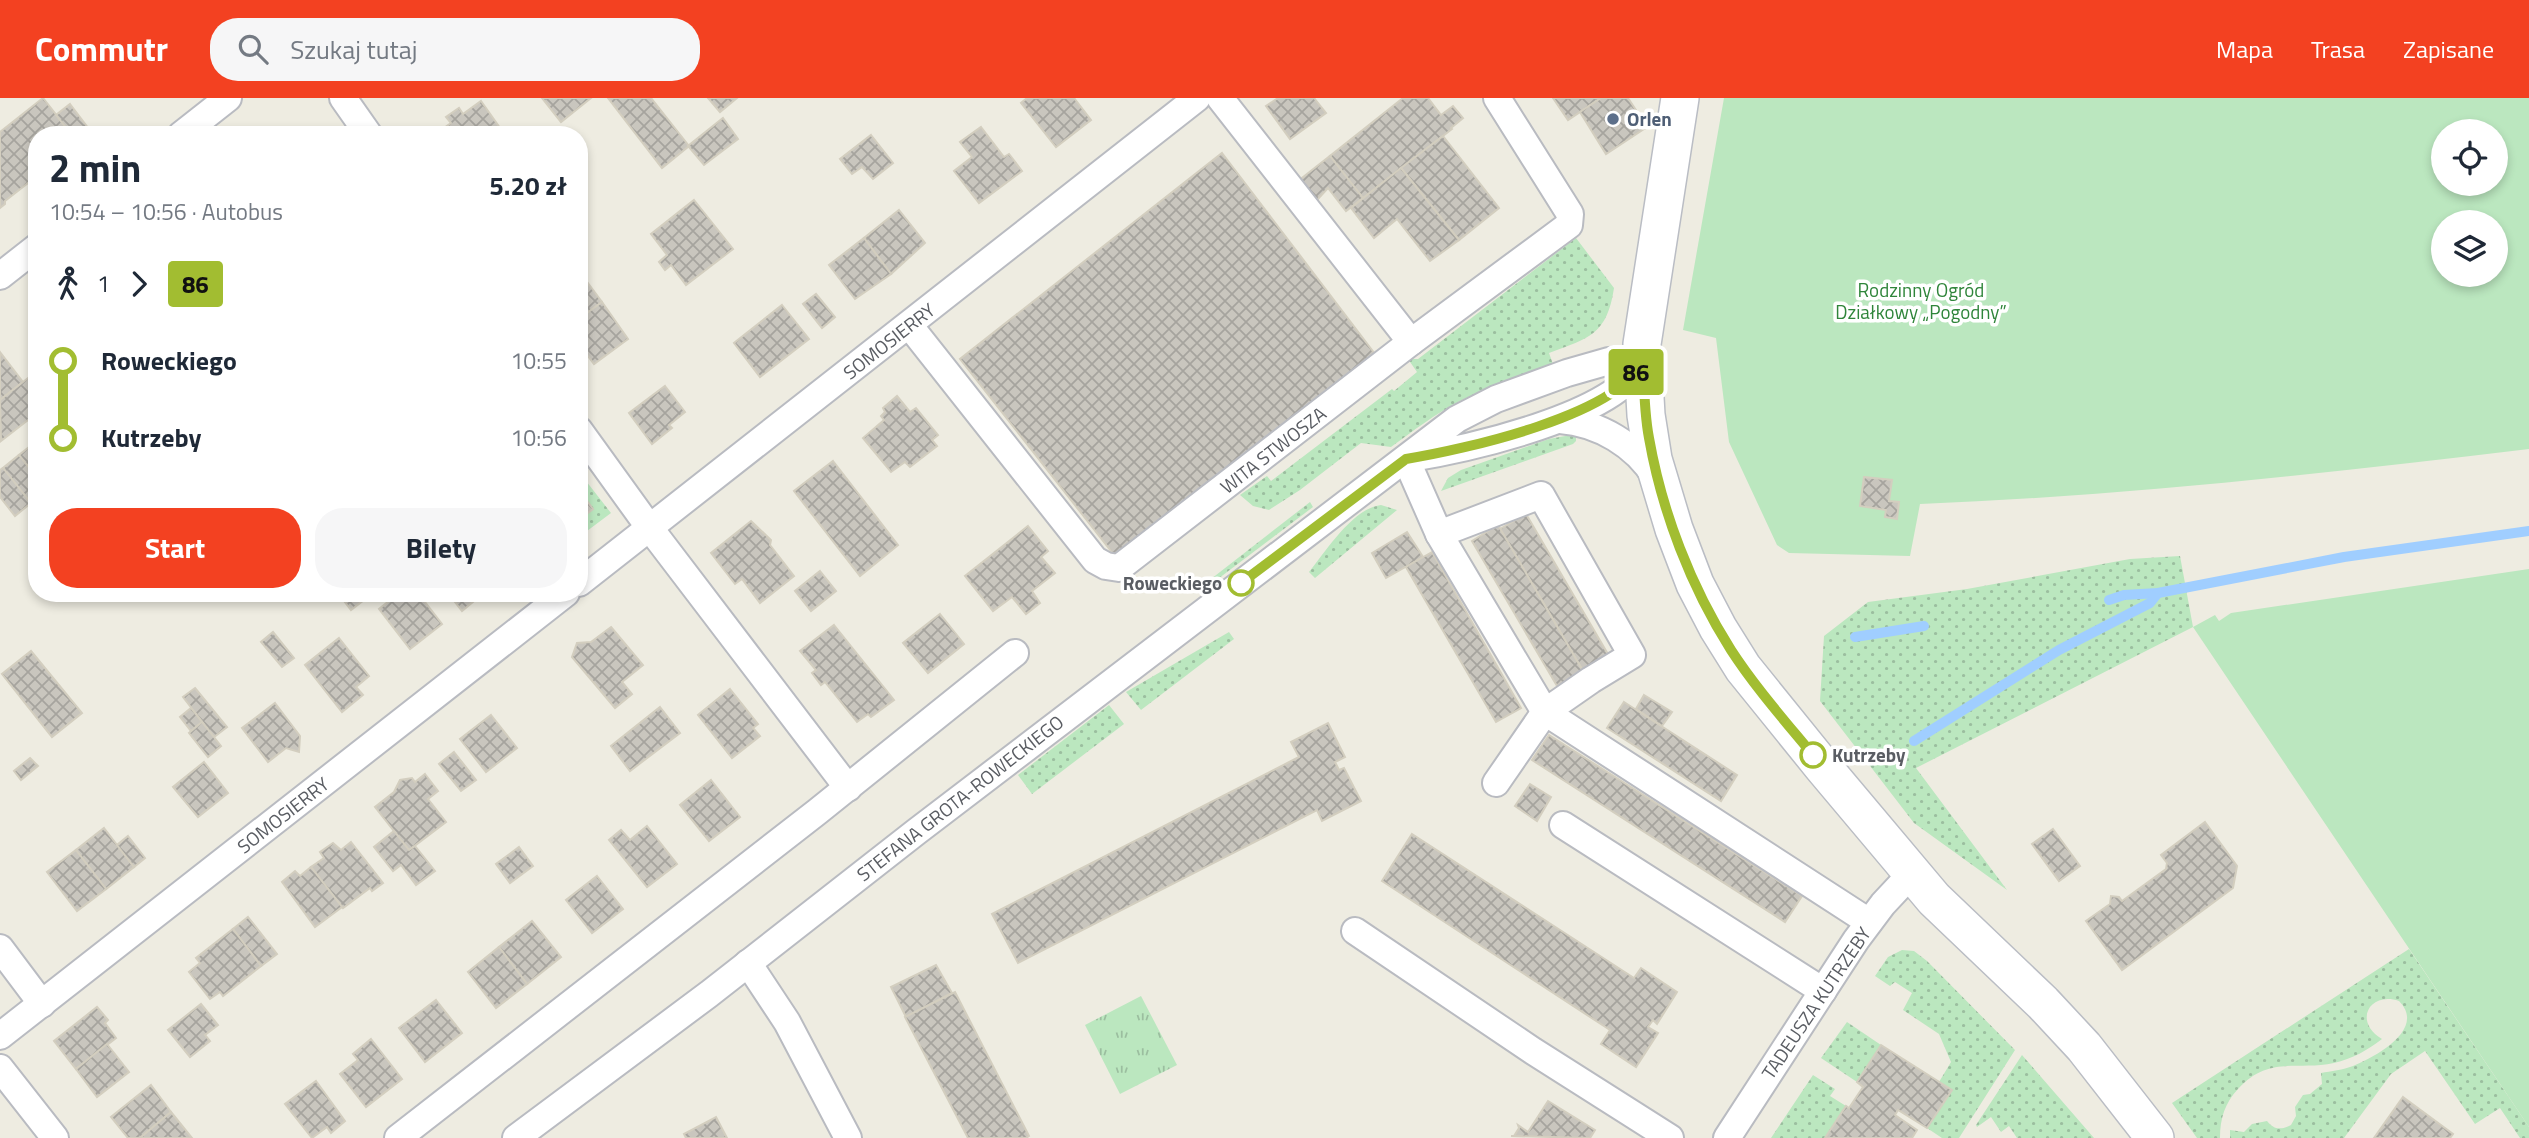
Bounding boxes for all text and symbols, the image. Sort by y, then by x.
search box [210,18,700,81]
text: Commutr [35,24,168,74]
icon: search [234,30,272,68]
text: Szukaj tutaj [290,30,417,69]
text: Mapa [2216,31,2273,67]
text: Trasa [2311,31,2365,67]
text: Zapisane [2403,31,2494,67]
place label: Orlen [1627,104,1672,133]
marker: Orlen [1605,111,1621,127]
map controls [2431,119,2508,287]
button: locate [2431,119,2508,196]
text: 2 min [49,139,141,197]
text: 5.20 zł [489,166,567,205]
text: 10:54 – 10:56 · Autobus [49,194,283,229]
button: layers [2431,210,2508,287]
icon: walk [49,265,87,303]
icon: forward [120,265,158,303]
text: 1 [97,266,110,301]
text: 86 [182,266,209,302]
park label: Rodzinny Ogród Działkowy „Pogodny” [1835,275,2007,326]
street label: SOMOSIERRY [836,295,942,386]
text: Roweckiego [101,341,237,380]
text: 10:55 [510,343,567,378]
line badge: 86 [1604,349,1668,395]
text: 86 [1623,354,1649,390]
street label: WITA STWOSZA [1213,399,1332,500]
text: Kutrzeby [101,418,202,457]
text: 10:56 [510,420,567,455]
button: Start [49,508,301,588]
button: Bilety [315,508,567,588]
place label: Roweckiego [1123,568,1222,597]
marker: Roweckiego [1228,570,1254,596]
street label: STEFANA GROTA-ROWECKIEGO [850,707,1069,888]
place label: Kutrzeby [1832,740,1906,769]
marker: Kutrzeby [1800,742,1826,768]
street label: SOMOSIERRY [230,769,336,860]
street label: TADEUSZA KUTRZEBY [1754,920,1878,1085]

